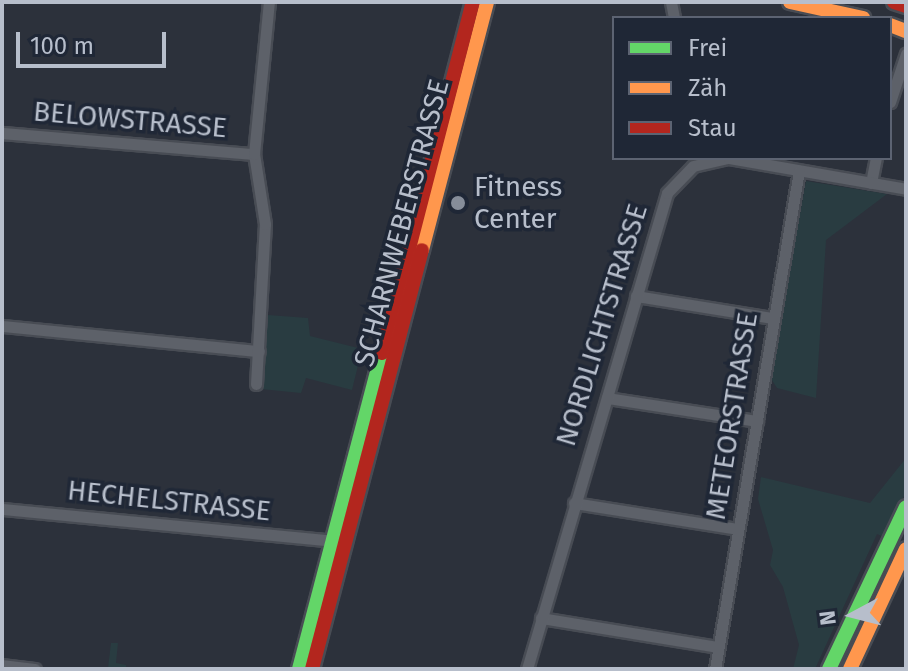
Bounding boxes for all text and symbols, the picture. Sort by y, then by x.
scale bar [20,16,170,66]
legend [612,16,892,160]
text: 100 m [30,32,94,60]
text: Frei [688,34,727,62]
text: Zäh [688,74,727,102]
street label: SCHARNWEBERSTRASSE [347,76,457,370]
street label: BELOWSTRASSE [32,95,228,145]
text: Stau [688,114,737,142]
place label: Fitness Center [474,170,562,236]
marker: Fitness Center [449,194,467,212]
street label: NORDLICHTSTRASSE [549,200,655,450]
street label: METEORSTRASSE [699,310,765,522]
street label: HECHELSTRASSE [66,474,272,528]
north arrow [812,575,892,655]
text: N [813,609,842,627]

